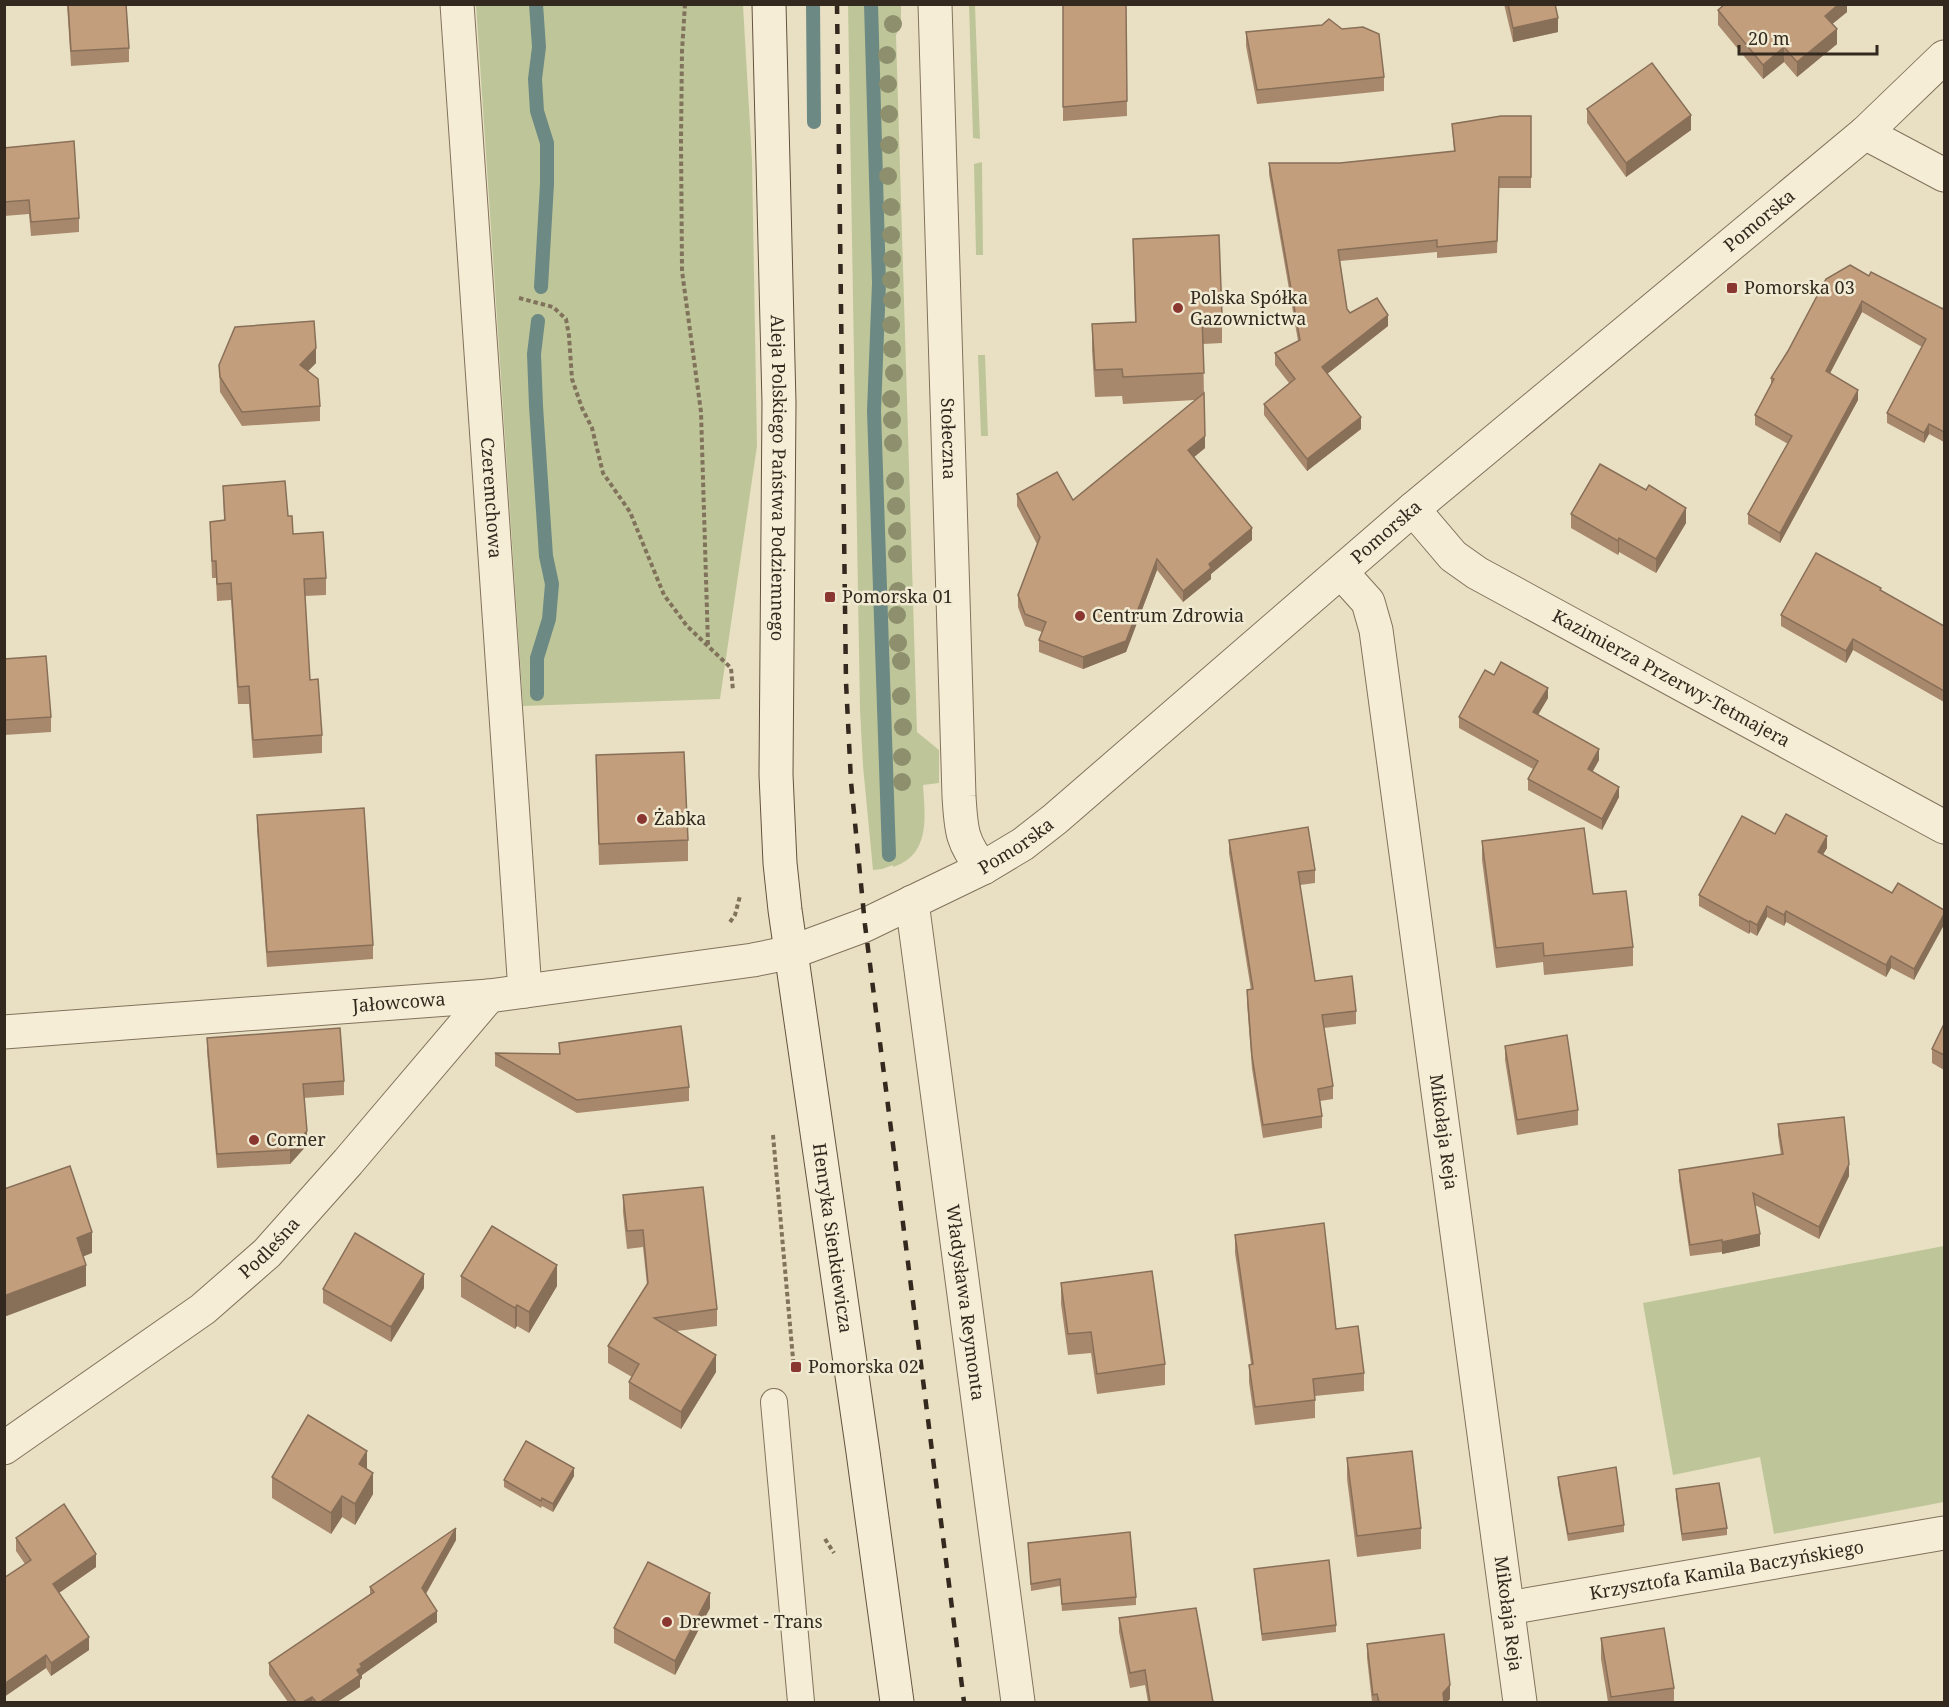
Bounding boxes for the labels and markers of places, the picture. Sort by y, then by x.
place label: Pomorska 03 [1744,275,1855,299]
marker: Pomorska 03 [1725,281,1739,295]
place label: Polska Spółka Gazownictwa [1190,285,1308,330]
marker: Polska Spółka Gazownictwa [1171,301,1185,315]
place label: Pomorska 01 [842,584,953,608]
marker: Pomorska 01 [823,590,837,604]
place label: Centrum Zdrowia [1092,603,1244,627]
marker: Centrum Zdrowia [1073,609,1087,623]
place label: Żabka [654,806,707,830]
marker: Żabka [635,812,649,826]
place label: Corner [266,1127,326,1151]
marker: Corner [247,1133,261,1147]
place label: Pomorska 02 [808,1354,919,1378]
marker: Pomorska 02 [789,1360,803,1374]
place label: Drewmet - Trans [679,1609,823,1633]
marker: Drewmet - Trans [660,1615,674,1629]

